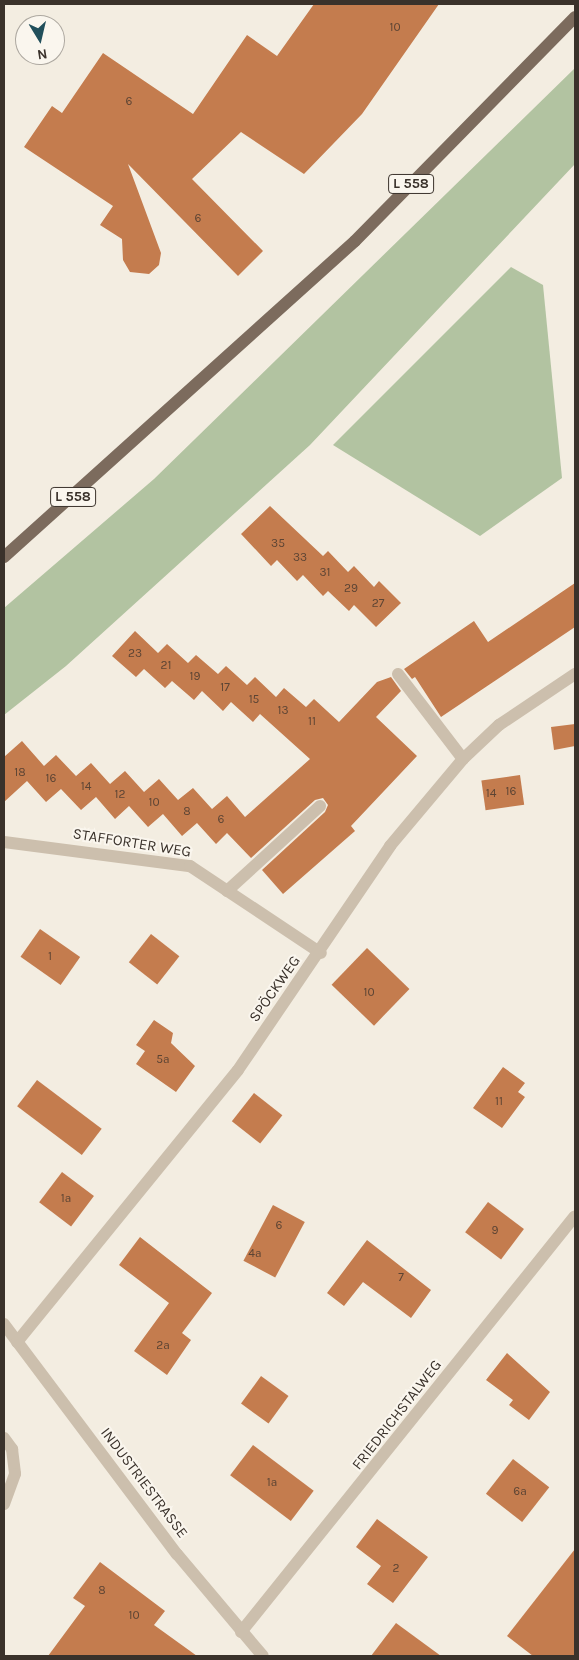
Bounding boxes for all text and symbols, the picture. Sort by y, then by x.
north arrow [15,15,65,65]
house number: 10 [389,21,401,35]
text: N [36,45,49,64]
house number: 6 [126,95,132,109]
road number: L 558 [387,172,435,195]
house number: 6 [195,212,201,226]
road number: L 558 [49,486,97,508]
house number: 35 [271,537,285,551]
house number: 33 [293,551,307,565]
house number: 31 [319,566,331,580]
house number: 29 [344,582,358,596]
house number: 27 [372,597,384,611]
house number: 23 [128,647,142,661]
house number: 21 [161,659,171,673]
house number: 19 [190,670,200,684]
house number: 17 [220,681,230,695]
house number: 15 [249,693,259,707]
house number: 13 [277,704,289,718]
house number: 11 [308,715,316,729]
house number: 18 [14,766,26,780]
house number: 16 [46,772,56,786]
house number: 14 [81,780,91,794]
house number: 16 [506,785,516,799]
house number: 14 [486,787,496,801]
house number: 12 [115,788,125,802]
house number: 10 [148,796,160,810]
house number: 8 [183,805,191,819]
house number: 6 [218,813,224,827]
street label: STAFFORTER WEG [72,825,192,861]
house number: 1 [48,950,52,964]
street label: SPÖCKWEG [246,952,304,1026]
house number: 10 [363,986,375,1000]
house number: 5a [156,1053,170,1067]
house number: 11 [495,1095,503,1109]
house number: 1a [61,1192,71,1206]
house number: 6 [276,1219,282,1233]
house number: 9 [492,1224,498,1238]
house number: 4a [248,1247,262,1261]
house number: 7 [398,1271,404,1285]
house number: 2a [156,1339,170,1353]
street label: FRIEDRICHSTALWEG [348,1356,446,1474]
street label: INDUSTRIESTRASSE [97,1424,191,1542]
house number: 1a [267,1476,277,1490]
house number: 6a [513,1485,527,1499]
house number: 2 [393,1562,399,1576]
house number: 8 [98,1584,106,1598]
house number: 10 [128,1609,140,1623]

